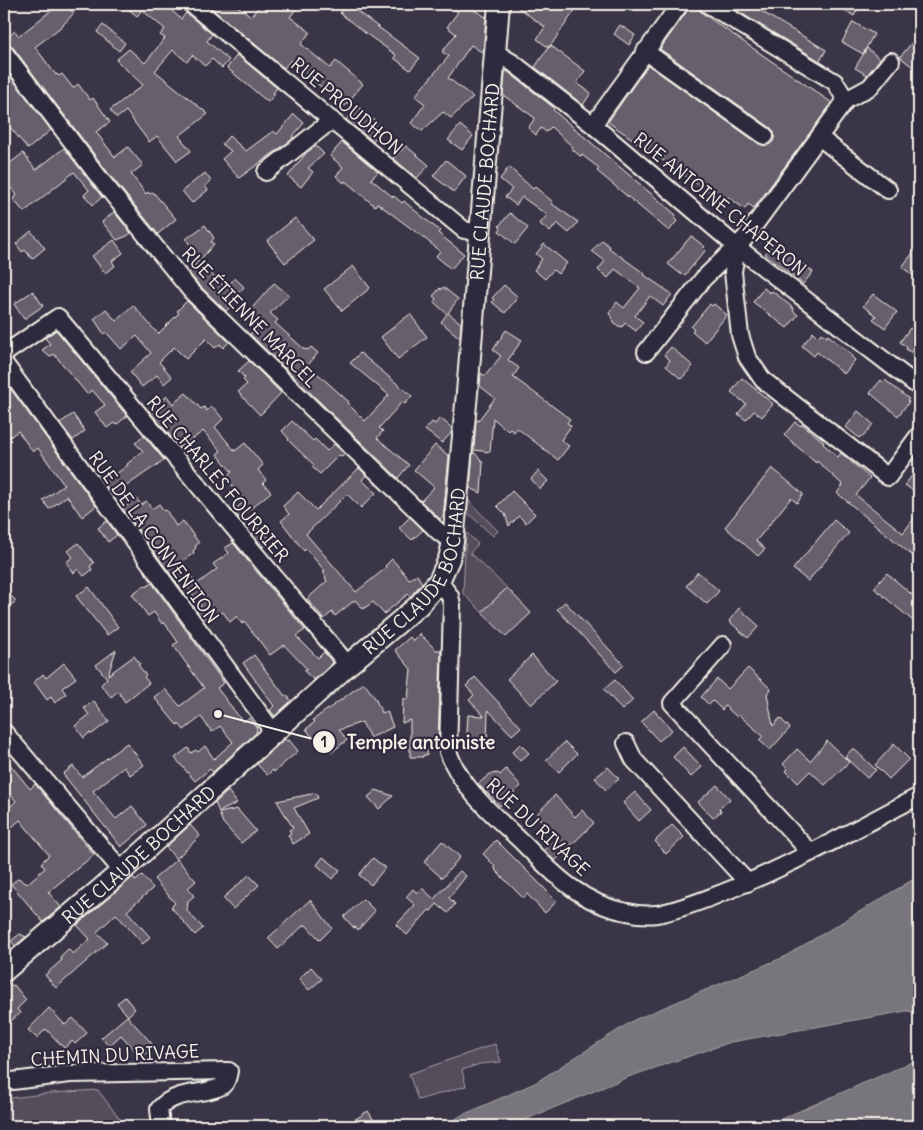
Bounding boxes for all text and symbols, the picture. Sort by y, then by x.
street label: RUE PROUDHON [286,52,408,160]
street label: RUE CLAUDE BOCHARD [465,82,504,281]
street label: RUE ANTOINE CHAPERON [629,127,811,281]
street label: RUE ÉTIENNE MARCEL [177,242,323,392]
street label: RUE CHARLES FOURRIER [142,391,294,567]
street label: RUE DE LA CONVENTION [84,446,224,628]
street label: RUE CLAUDE BOCHARD [358,486,470,659]
callout: Temple antoiniste [312,725,505,759]
text: Temple antoiniste [347,730,495,754]
text: 1 [321,732,327,751]
street label: RUE DU RIVAGE [481,773,595,881]
street label: RUE CLAUDE BOCHARD [57,780,220,929]
street label: CHEMIN DU RIVAGE [30,1039,200,1071]

